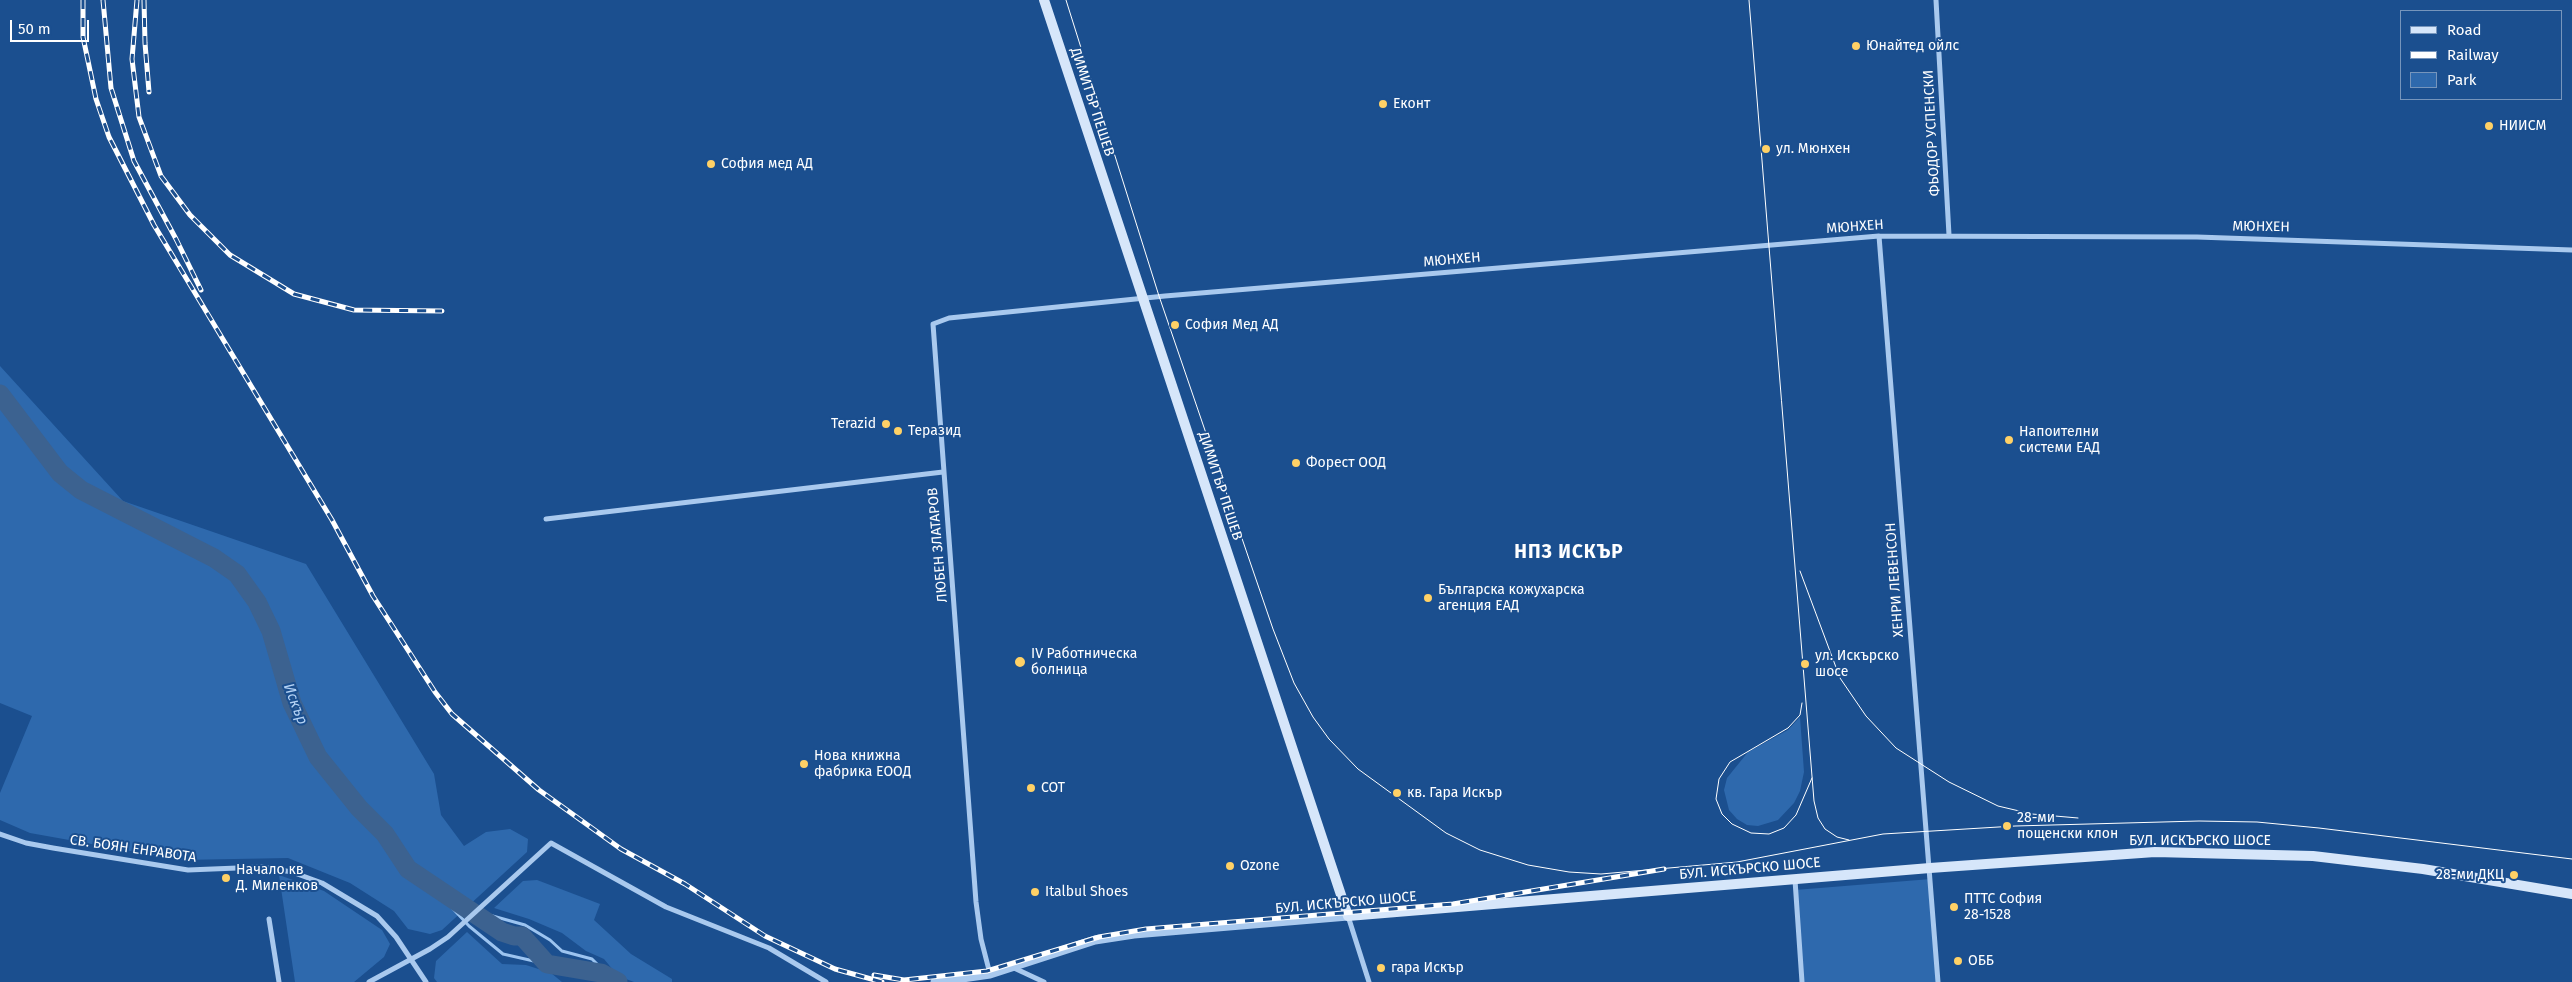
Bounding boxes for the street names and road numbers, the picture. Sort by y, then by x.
street label: ДИМИТЪР ПЕШЕВ [1067,46,1117,158]
street label: ФЬОДОР УСПЕНСКИ [1920,69,1944,197]
street label: МЮНХЕН [1826,217,1884,237]
street label: МЮНХЕН [2232,218,2290,236]
street label: МЮНХЕН [1423,249,1481,271]
street label: ДИМИТЪР ПЕШЕВ [1195,430,1245,542]
street label: ЛЮБЕН ЗЛАТАРОВ [925,487,951,603]
street label: ХЕНРИ ЛЕВЕНСОН [1883,522,1907,638]
street label: СВ. БОЯН ЕНРАВОТА [69,832,197,866]
street label: БУЛ. ИСКЪРСКО ШОСЕ [2129,833,2271,849]
street label: БУЛ. ИСКЪРСКО ШОСЕ [1679,854,1821,884]
street label: БУЛ. ИСКЪРСКО ШОСЕ [1275,888,1417,918]

